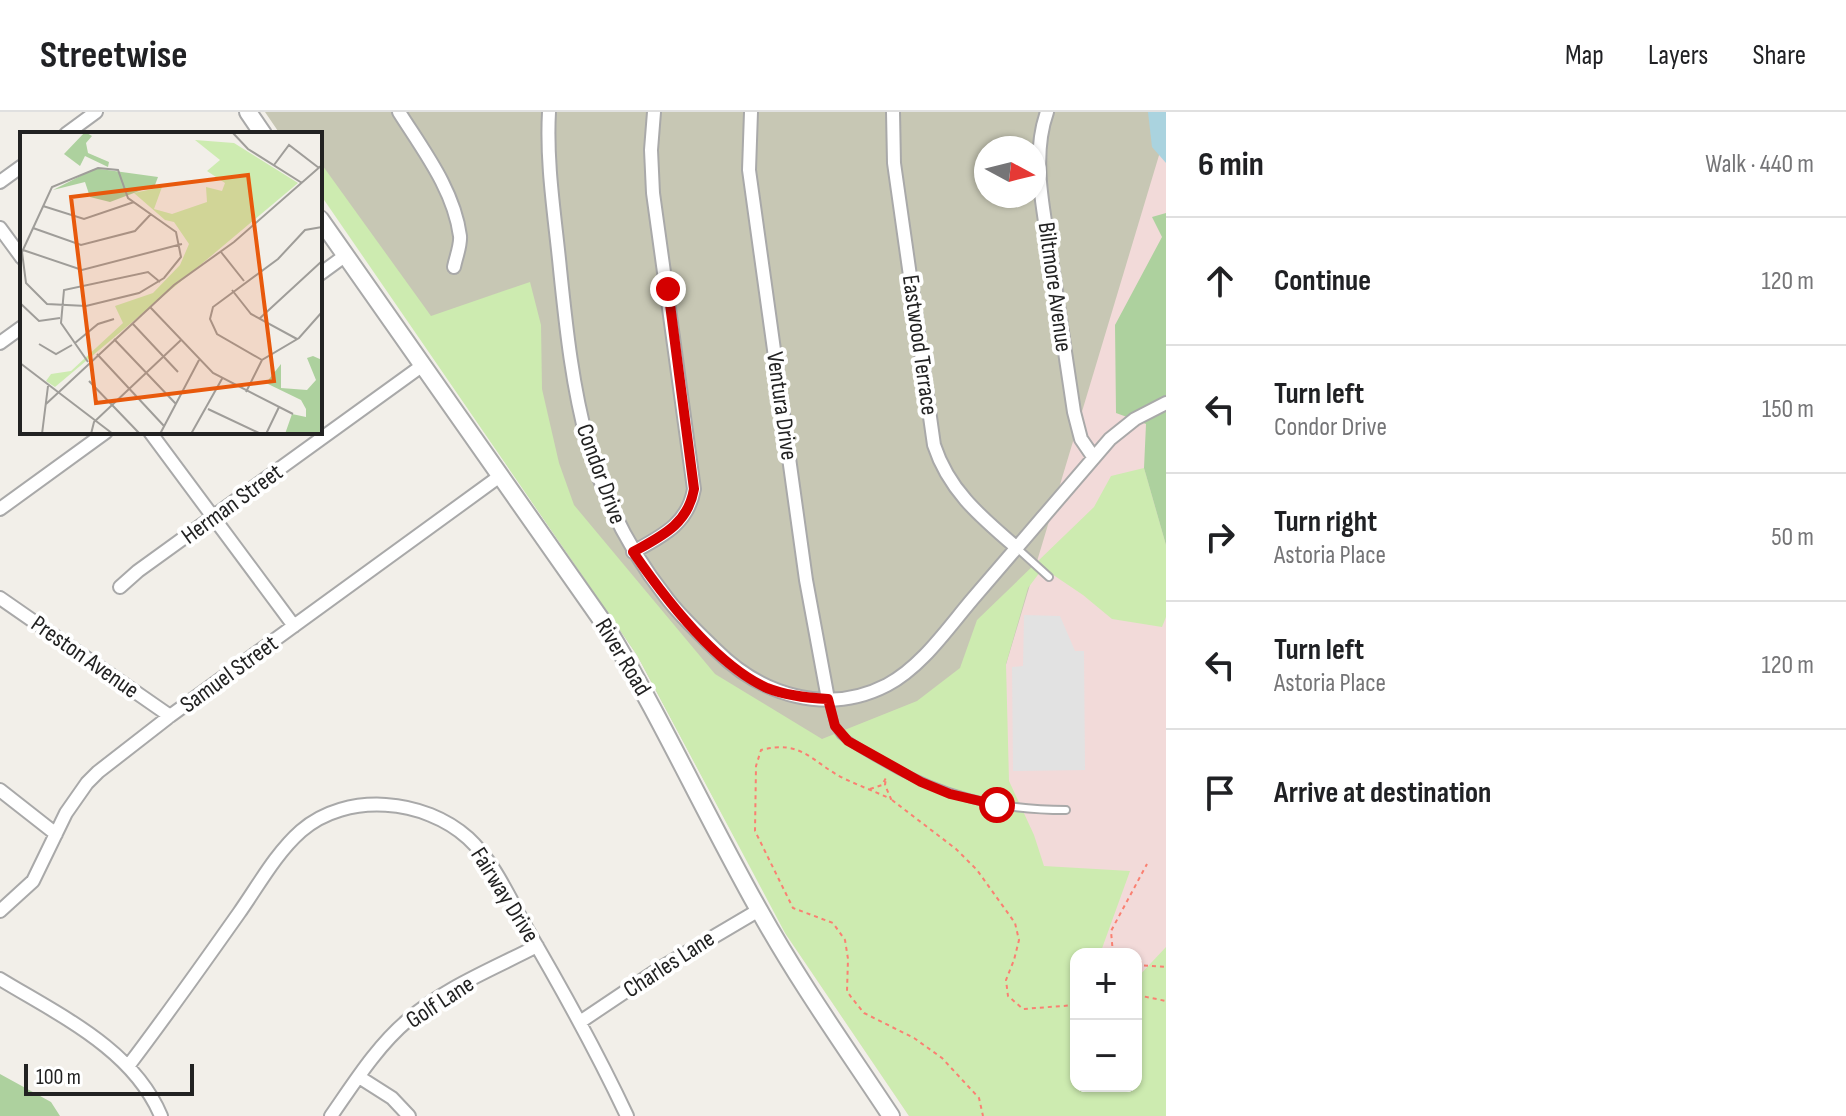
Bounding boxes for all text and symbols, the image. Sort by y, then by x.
text: Streetwise [40,33,188,78]
text: Map [1565,39,1604,72]
text: Layers [1648,39,1708,72]
text: Share [1752,39,1806,72]
inset map [20,132,322,434]
north arrow [974,136,1046,208]
text: 6 min [1198,144,1264,185]
text: Walk · 440 m [1705,149,1814,180]
street label: Biltmore Avenue [1032,220,1078,354]
icon: ahead [1198,259,1242,303]
text: Continue [1274,263,1371,299]
text: 120 m [1761,266,1814,297]
route end [650,271,686,307]
street label: Eastwood Terrace [896,273,944,417]
street label: Ventura Drive [760,350,804,462]
text: Turn left [1274,376,1364,412]
icon: left [1198,387,1242,431]
text: 150 m [1762,394,1814,425]
text: Condor Drive [1274,412,1387,443]
street label: Condor Drive [570,420,632,528]
street label: Herman Street [176,458,288,550]
text: Turn right [1274,504,1377,540]
icon: right [1198,515,1242,559]
text: 50 m [1771,522,1814,553]
text: Astoria Place [1274,540,1386,571]
street label: Preston Avenue [26,609,144,705]
street label: River Road [589,613,657,701]
street label: Samuel Street [175,629,283,719]
text: Turn left [1274,632,1364,668]
icon: left [1198,643,1242,687]
text: 120 m [1761,650,1814,681]
text: Astoria Place [1274,668,1386,699]
icon: arrive [1198,771,1242,815]
text: Arrive at destination [1274,775,1491,811]
route start [979,787,1015,823]
street label: Fairway Drive [464,842,546,948]
street label: Charles Lane [618,924,720,1004]
map controls [1070,948,1142,1092]
button: + [1070,948,1142,1020]
street label: Golf Lane [401,969,479,1035]
button: − [1070,1020,1142,1092]
scale bar [24,1060,194,1096]
text: 100 m [36,1064,81,1091]

